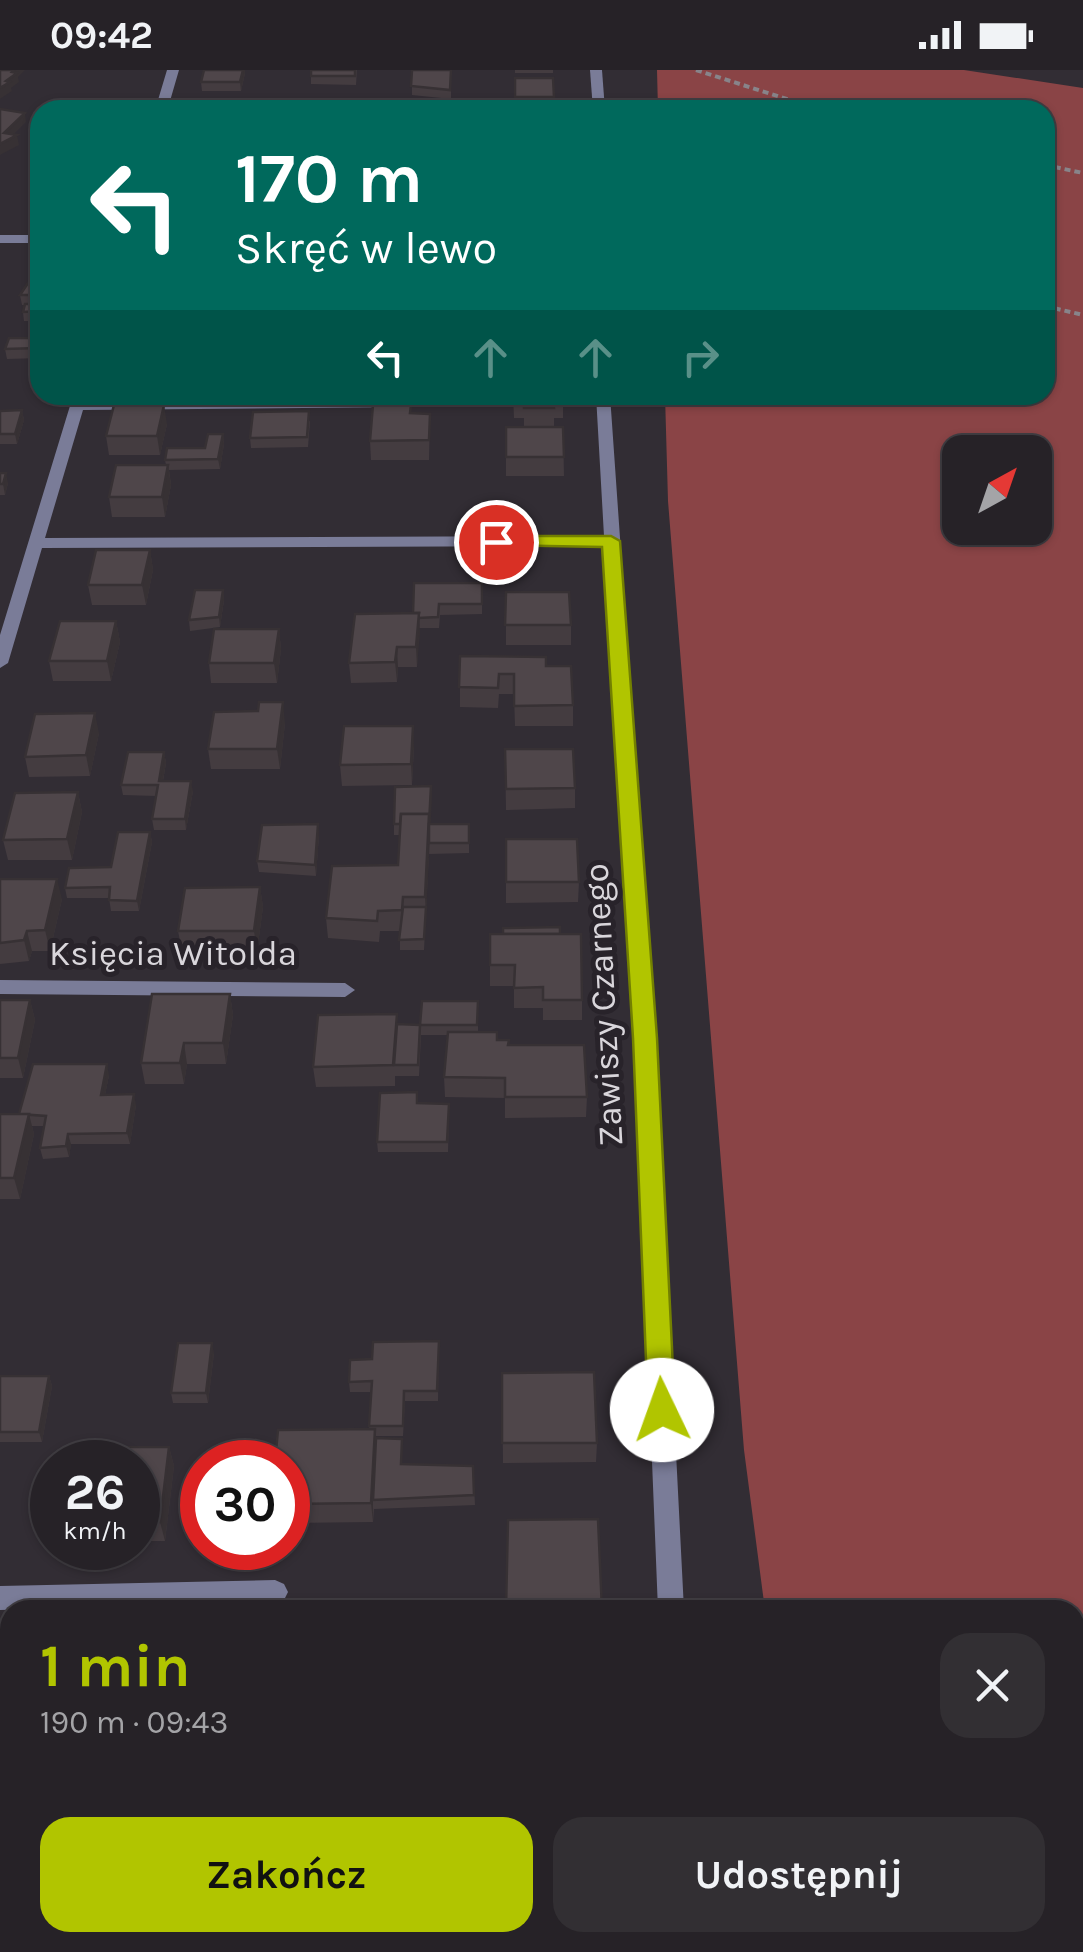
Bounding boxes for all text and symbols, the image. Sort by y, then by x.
text: 09:42 [50,13,153,58]
text: 170 m [235,138,423,220]
icon: left [70,140,200,270]
text: Skręć w lewo [235,222,497,274]
icon: left [358,330,413,385]
icon: ahead [463,330,518,385]
icon: ahead [568,330,623,385]
icon: right [673,330,728,385]
north arrow [942,435,1052,545]
map controls [942,435,1052,545]
pin [454,500,539,585]
icon: arrive [469,515,524,570]
street label: Zawiszy Czarnego [576,862,631,1148]
street label: Księcia Witolda [49,933,297,974]
position arrow [610,1358,714,1462]
speed limit sign: 30 [180,1440,310,1570]
text: 26 [65,1463,125,1522]
text: km/h [63,1516,127,1545]
text: 1 min [40,1631,191,1701]
button: close [940,1633,1045,1738]
text: 190 m · 09:43 [40,1704,228,1741]
button: Zakończ [40,1817,533,1932]
button: Udostępnij [553,1817,1045,1932]

